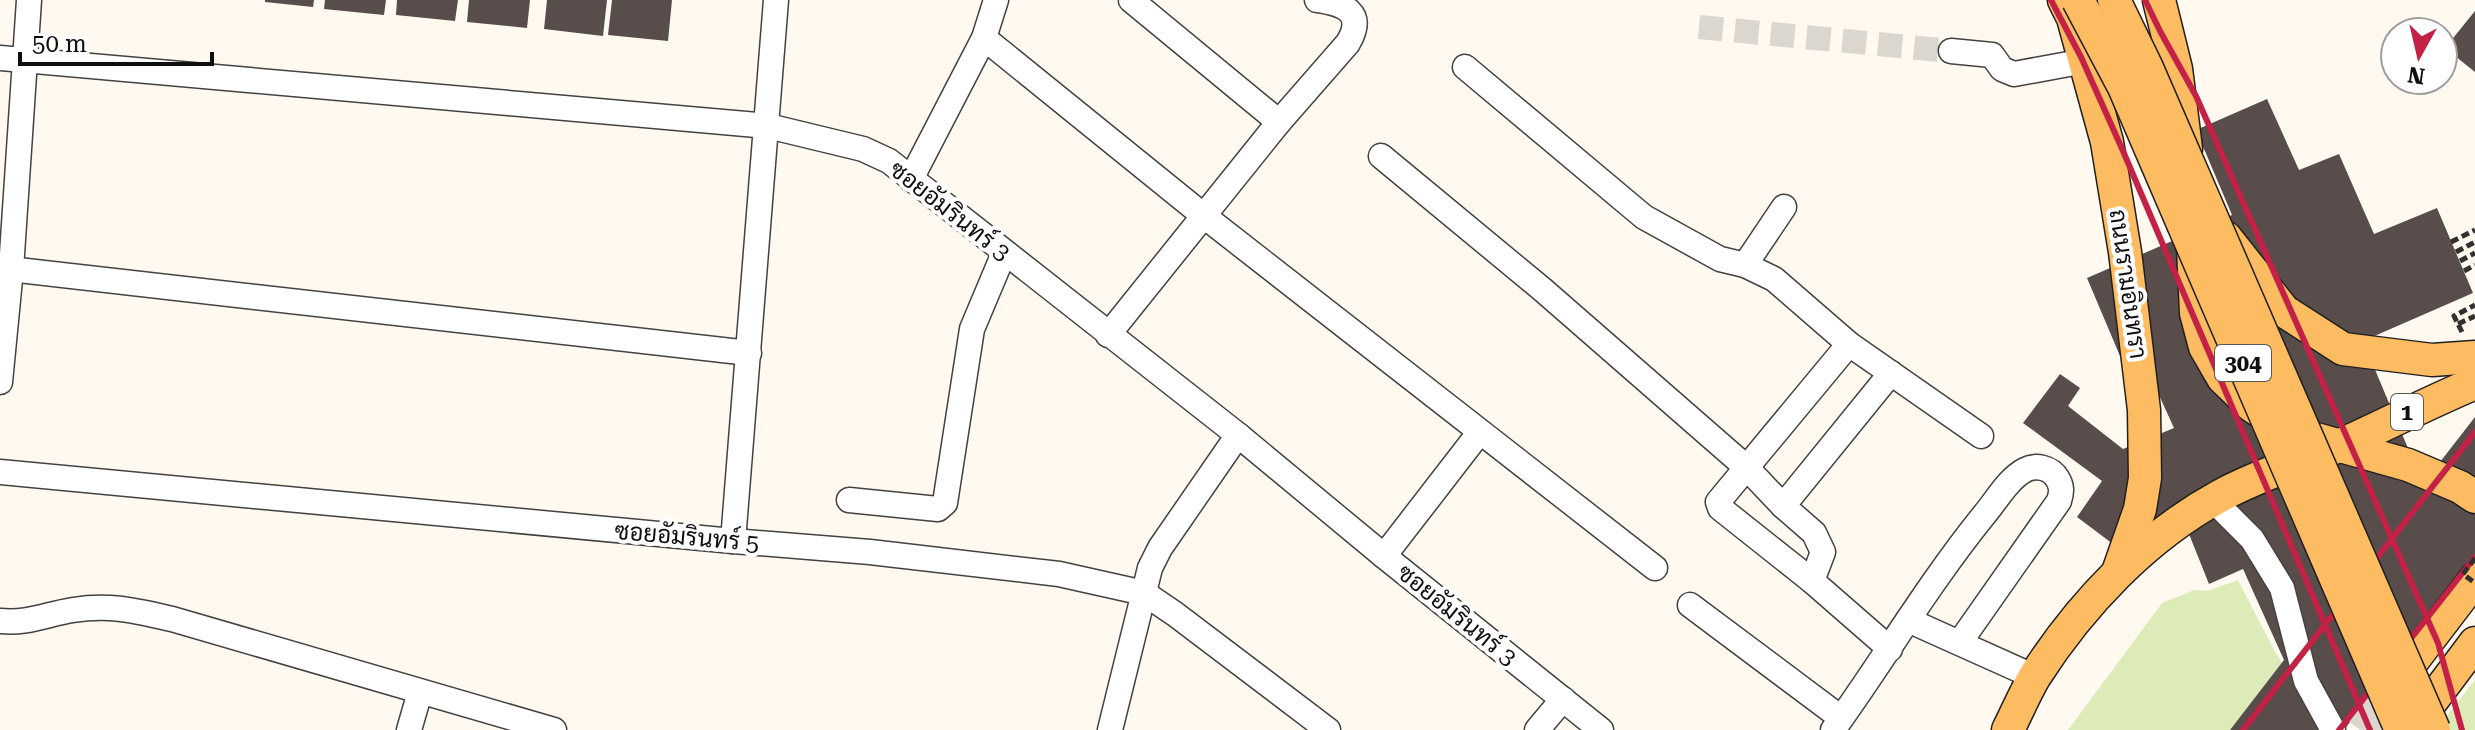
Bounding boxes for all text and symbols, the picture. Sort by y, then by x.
scale bar [20,16,212,66]
north arrow [2379,16,2459,96]
text: 50 m [32,30,87,58]
text: N [2406,62,2426,89]
street label: ซอยอัมรินทร์ 3 [884,154,1017,267]
street label: ถนนรามอินทรา [2104,207,2152,361]
road number: 304 [2215,345,2271,381]
road number: 1 [2391,394,2423,430]
street label: ซอยอัมรินทร์ 5 [613,515,761,557]
street label: ซอยอัมรินทร์ 3 [1392,557,1524,672]

